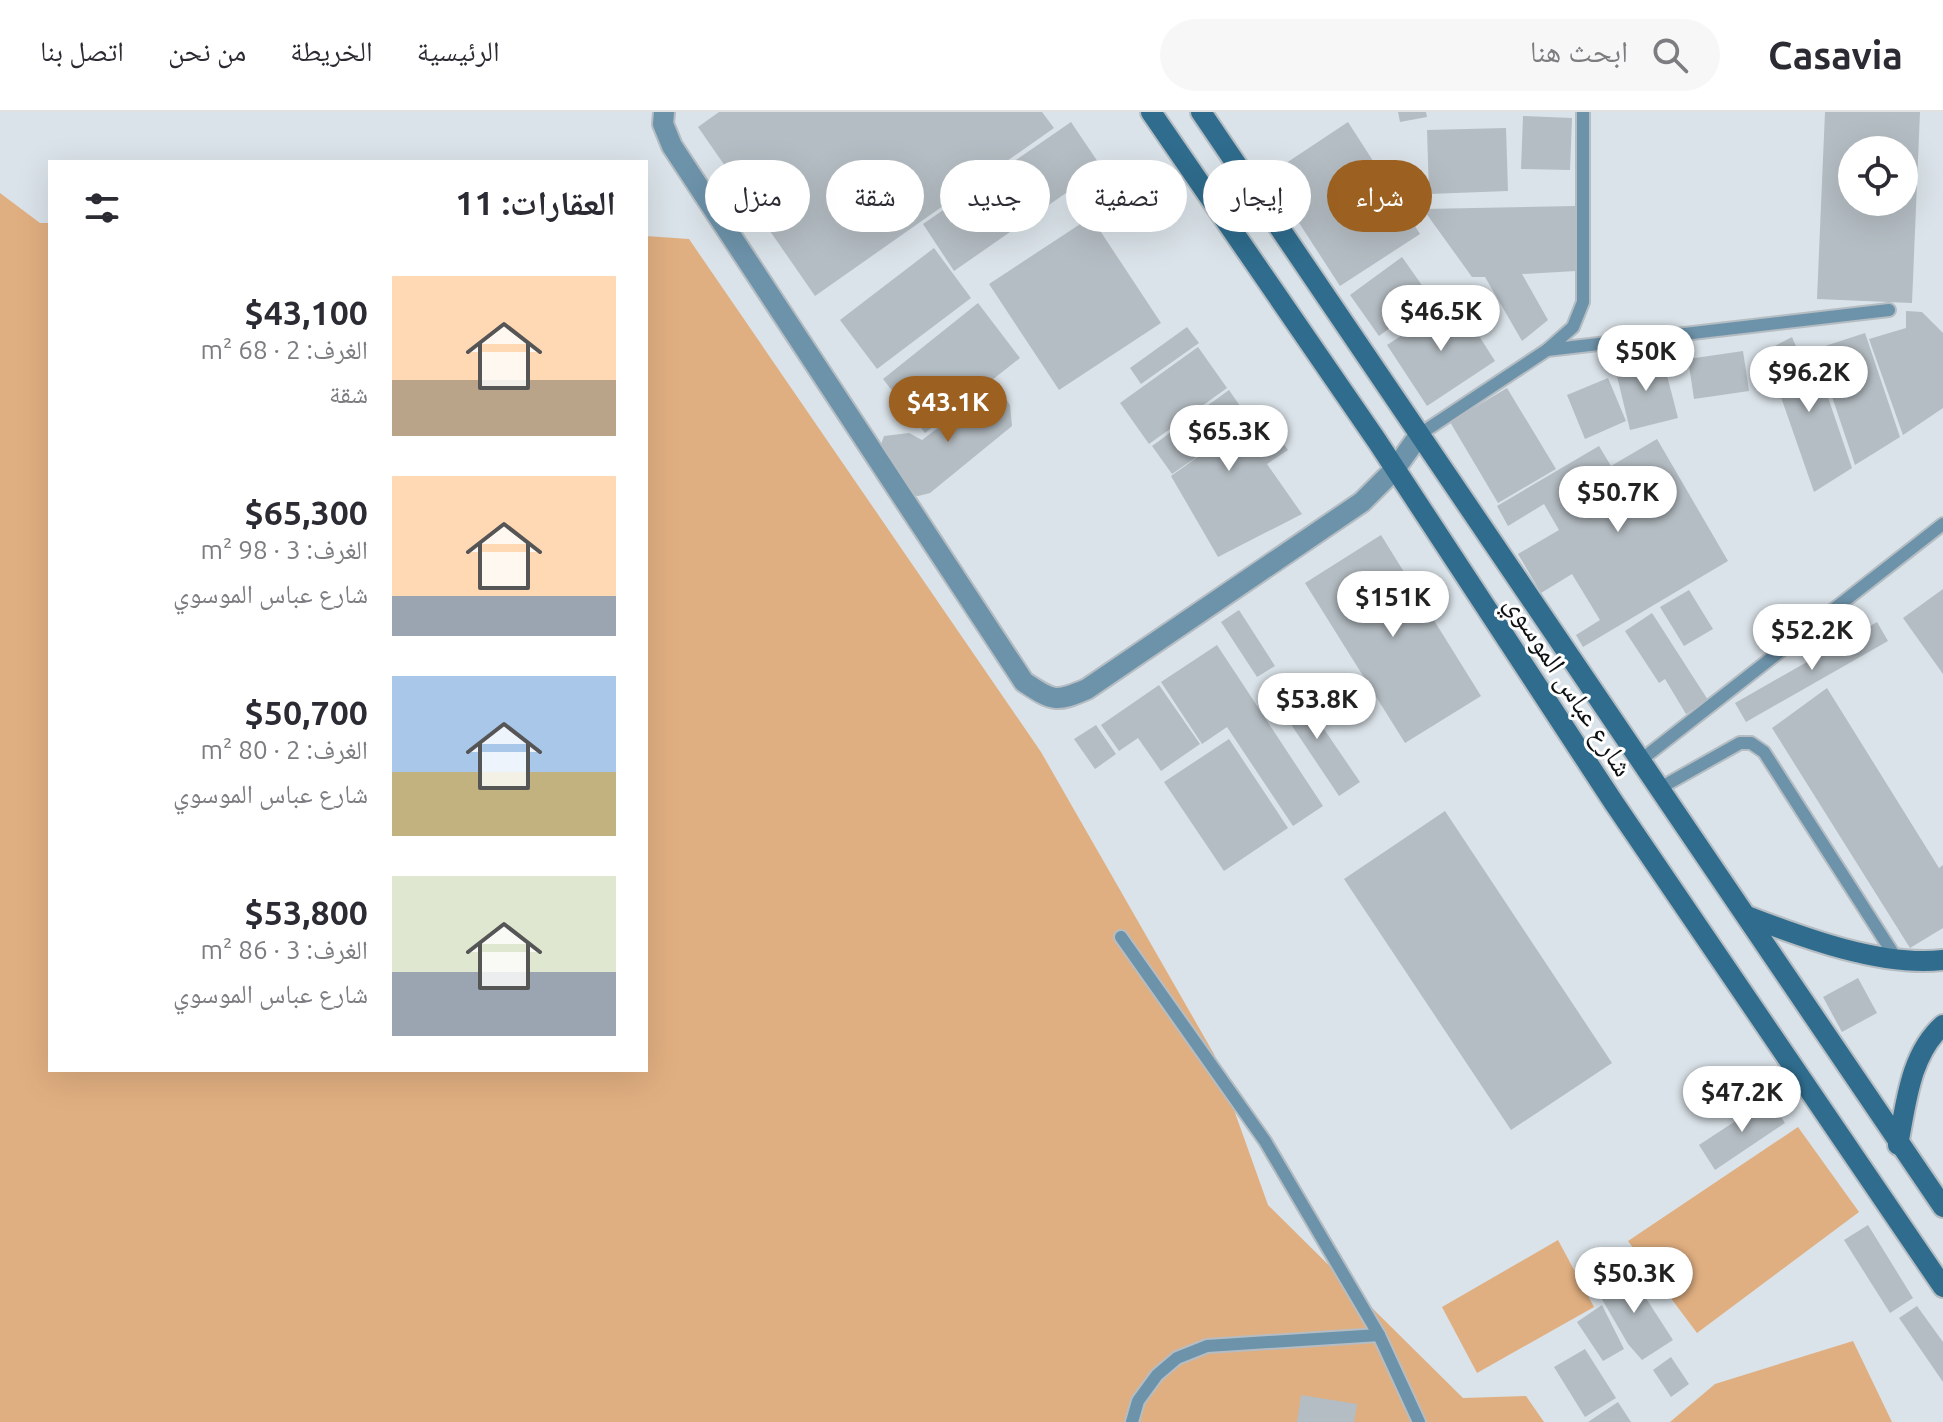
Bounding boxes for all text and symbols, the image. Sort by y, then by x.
search box [1160,19,1720,91]
icon: search [1648,33,1692,77]
text: ابحث هنا [1530,34,1628,68]
text: Casavia [1768,34,1903,76]
text: اتصل بنا [40,35,124,66]
text: من نحن [168,35,246,66]
text: الخريطة [290,35,373,66]
text: الرئيسية [417,35,500,66]
map controls [1838,136,1918,216]
button: locate [1838,136,1918,216]
chip: منزل [705,160,810,232]
chip: شقة [826,160,924,232]
chip: جديد [940,160,1050,232]
chip: تصفية [1066,160,1187,232]
chip: إيجار [1203,160,1311,232]
chip: شراء [1327,160,1432,232]
text: العقارات: 11 [455,183,616,221]
icon: filters [80,186,124,230]
pin: $46.5K [1376,285,1506,353]
text: $43,100 [245,293,368,331]
text: $46.5K [1400,296,1482,325]
icon: home [456,308,552,404]
pin: $50K [1599,325,1693,393]
text: الغرف: 2 · 68 m² [201,335,368,364]
text: $50K [1615,336,1677,365]
pin: $96.2K [1744,346,1874,414]
text: $96.2K [1768,357,1850,386]
pin: $43.1K [883,376,1013,444]
text: شقة [329,379,368,408]
text: $43.1K [907,387,989,416]
pin: $65.3K [1164,405,1294,473]
text: $65.3K [1188,416,1270,445]
pin: $50.7K [1553,466,1683,534]
text: $50.7K [1577,477,1659,506]
text: $65,300 [245,493,368,531]
icon: home [456,508,552,604]
text: الغرف: 3 · 98 m² [201,535,368,564]
pin: $151K [1337,571,1449,639]
text: شارع عباس الموسوي [173,579,368,608]
text: $151K [1355,582,1431,611]
street label: شارع عباس الموسوي [1493,589,1640,786]
pin: $52.2K [1747,604,1877,672]
text: $52.2K [1771,615,1853,644]
pin: $53.8K [1252,673,1382,741]
text: $53.8K [1276,684,1358,713]
text: $50,700 [245,693,368,731]
icon: home [456,708,552,804]
text: الغرف: 2 · 80 m² [201,735,368,764]
text: شارع عباس الموسوي [173,779,368,808]
text: $53,800 [245,893,368,931]
icon: home [456,908,552,1004]
text: الغرف: 3 · 86 m² [201,935,368,964]
text: شارع عباس الموسوي [173,979,368,1008]
pin: $47.2K [1677,1066,1807,1134]
text: $47.2K [1701,1077,1783,1106]
pin: $50.3K [1569,1247,1699,1315]
text: $50.3K [1593,1258,1675,1287]

